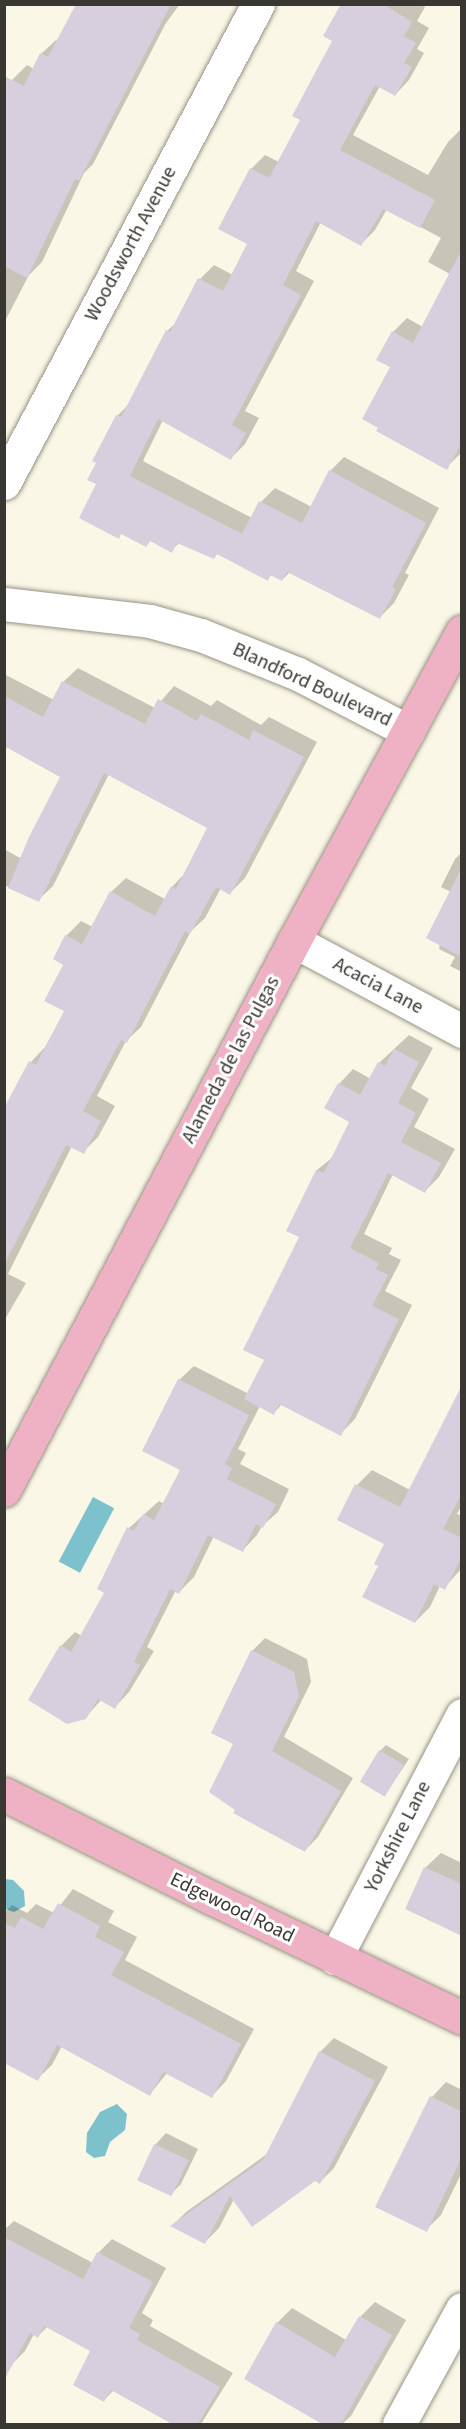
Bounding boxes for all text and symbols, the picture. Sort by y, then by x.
street label: Woodsworth Avenue [80,162,182,326]
street label: Blandford Boulevard [229,638,395,732]
street label: Acacia Lane [329,952,427,1020]
street label: Alameda de las Pulgas [177,972,285,1148]
street label: Yorkshire Lane [360,1777,436,1897]
street label: Edgewood Road [166,1868,298,1948]

